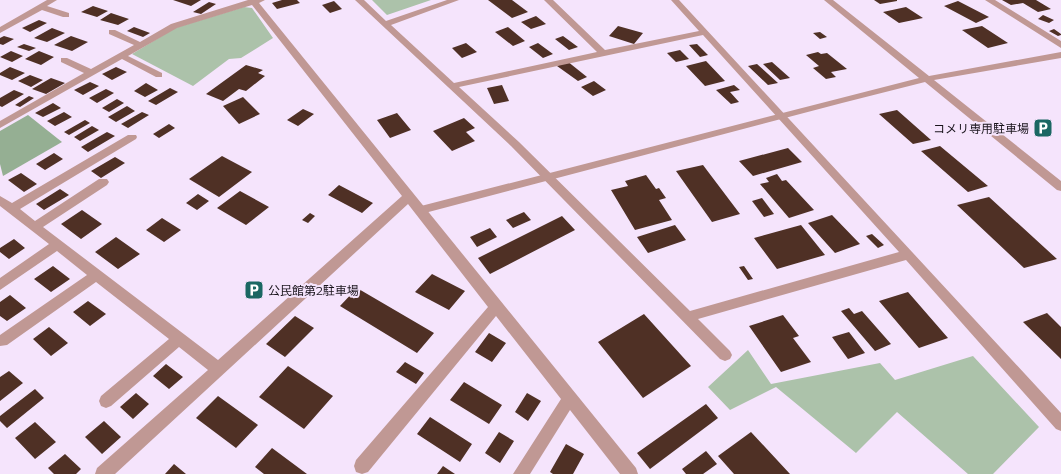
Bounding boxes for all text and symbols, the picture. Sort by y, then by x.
parking icon: コメリ専用駐車場 [1032,117,1054,139]
place label: コメリ専用駐車場 [933,121,1029,136]
parking icon: 公民館第2駐車場 [243,279,265,301]
place label: 公民館第2駐車場 [268,283,359,298]

